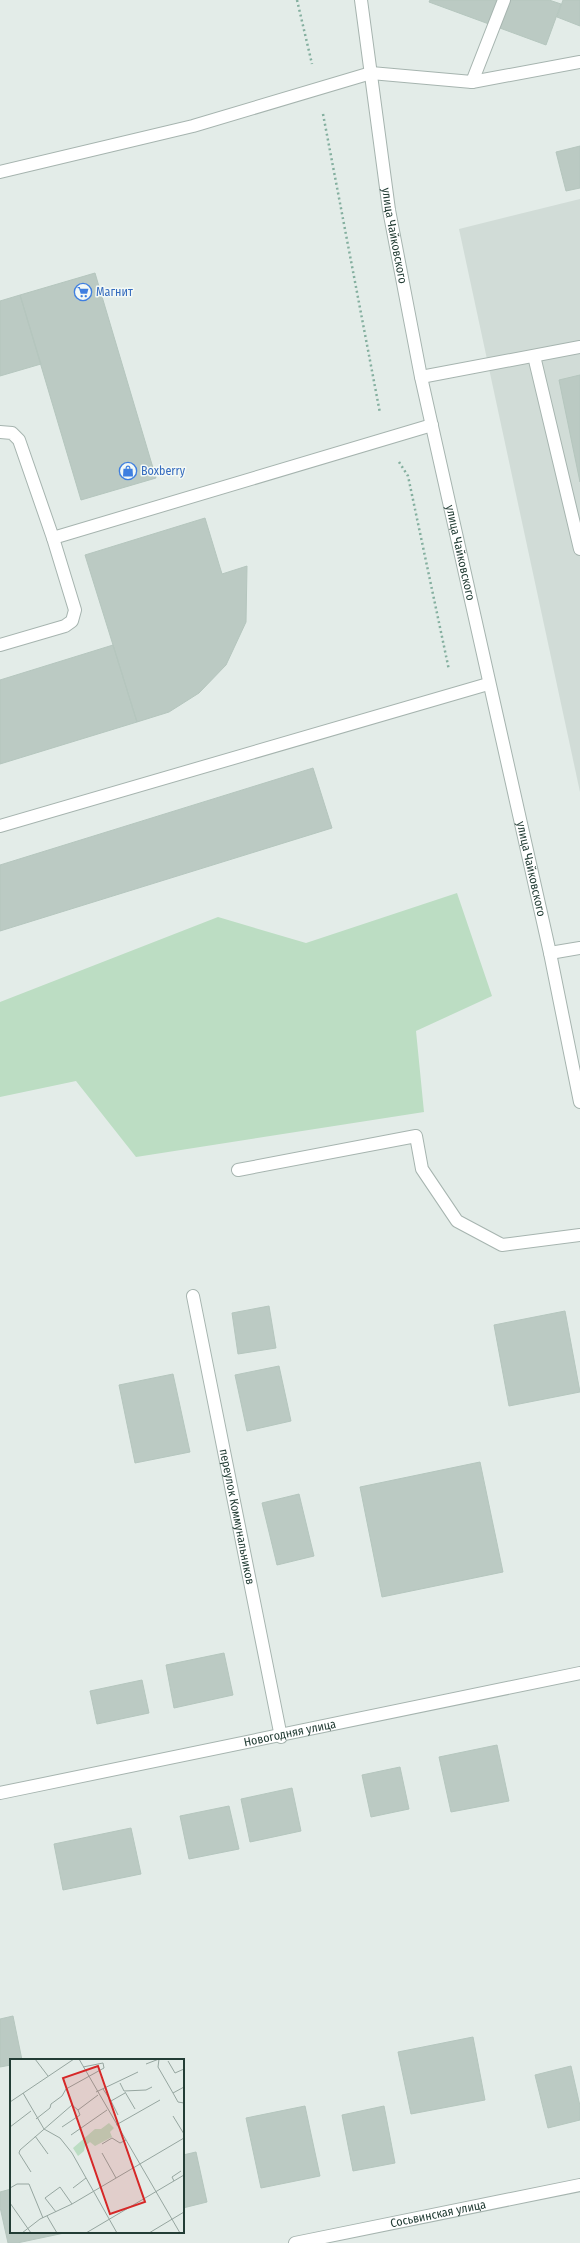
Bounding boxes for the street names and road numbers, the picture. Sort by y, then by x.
street label: улица Чайковского [379,187,410,285]
street label: улица Чайковского [443,504,478,602]
street label: улица Чайковского [514,820,549,918]
street label: переулок Коммунальников [217,1448,257,1586]
street label: Новогодняя улица [243,1717,337,1749]
street label: Сосьвинская улица [389,2197,487,2230]

